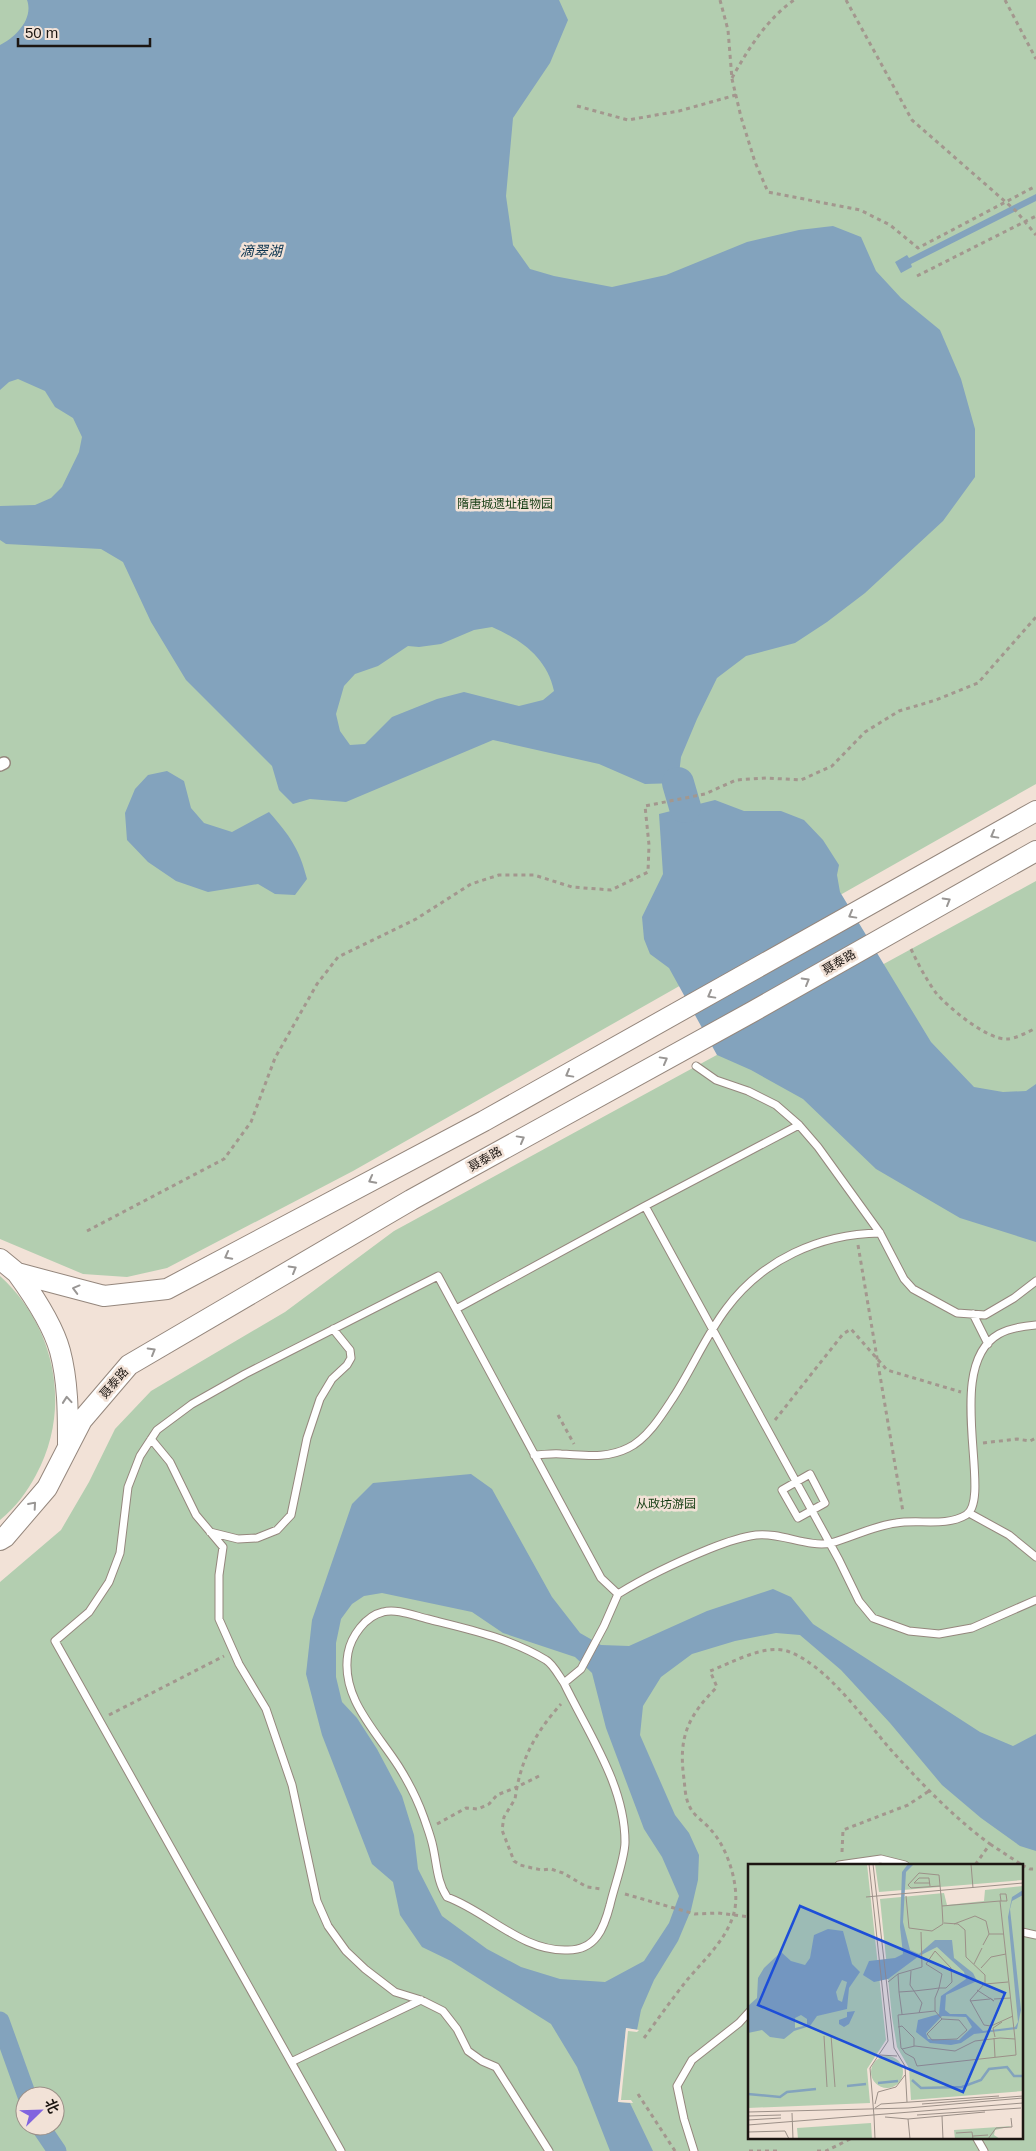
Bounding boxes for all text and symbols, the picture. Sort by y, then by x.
scale bar [18,15,150,47]
text: 50 m [25,24,58,41]
water label: 滴翠湖 [240,243,284,259]
park label: 隋唐城遗址植物园 [457,497,553,511]
one-way arrow [990,829,999,839]
one-way arrow [942,898,951,908]
one-way arrow [848,908,857,918]
street label: 聂泰路 [820,947,858,977]
one-way arrow [800,978,809,988]
one-way arrow [707,988,716,998]
one-way arrow [658,1057,667,1067]
one-way arrow [565,1068,574,1078]
one-way arrow [516,1135,525,1145]
street label: 聂泰路 [466,1144,504,1174]
one-way arrow [368,1174,377,1184]
one-way arrow [225,1250,234,1260]
one-way arrow [287,1266,296,1276]
one-way arrow [71,1284,80,1295]
one-way arrow [147,1348,156,1358]
street label: 聂泰路 [97,1365,131,1401]
one-way arrow [62,1395,73,1403]
park label: 从政坊游园 [636,1497,696,1511]
one-way arrow [27,1501,36,1510]
inset map [748,1864,1024,2138]
north arrow [15,2086,65,2136]
text: 北 [42,2096,62,2115]

